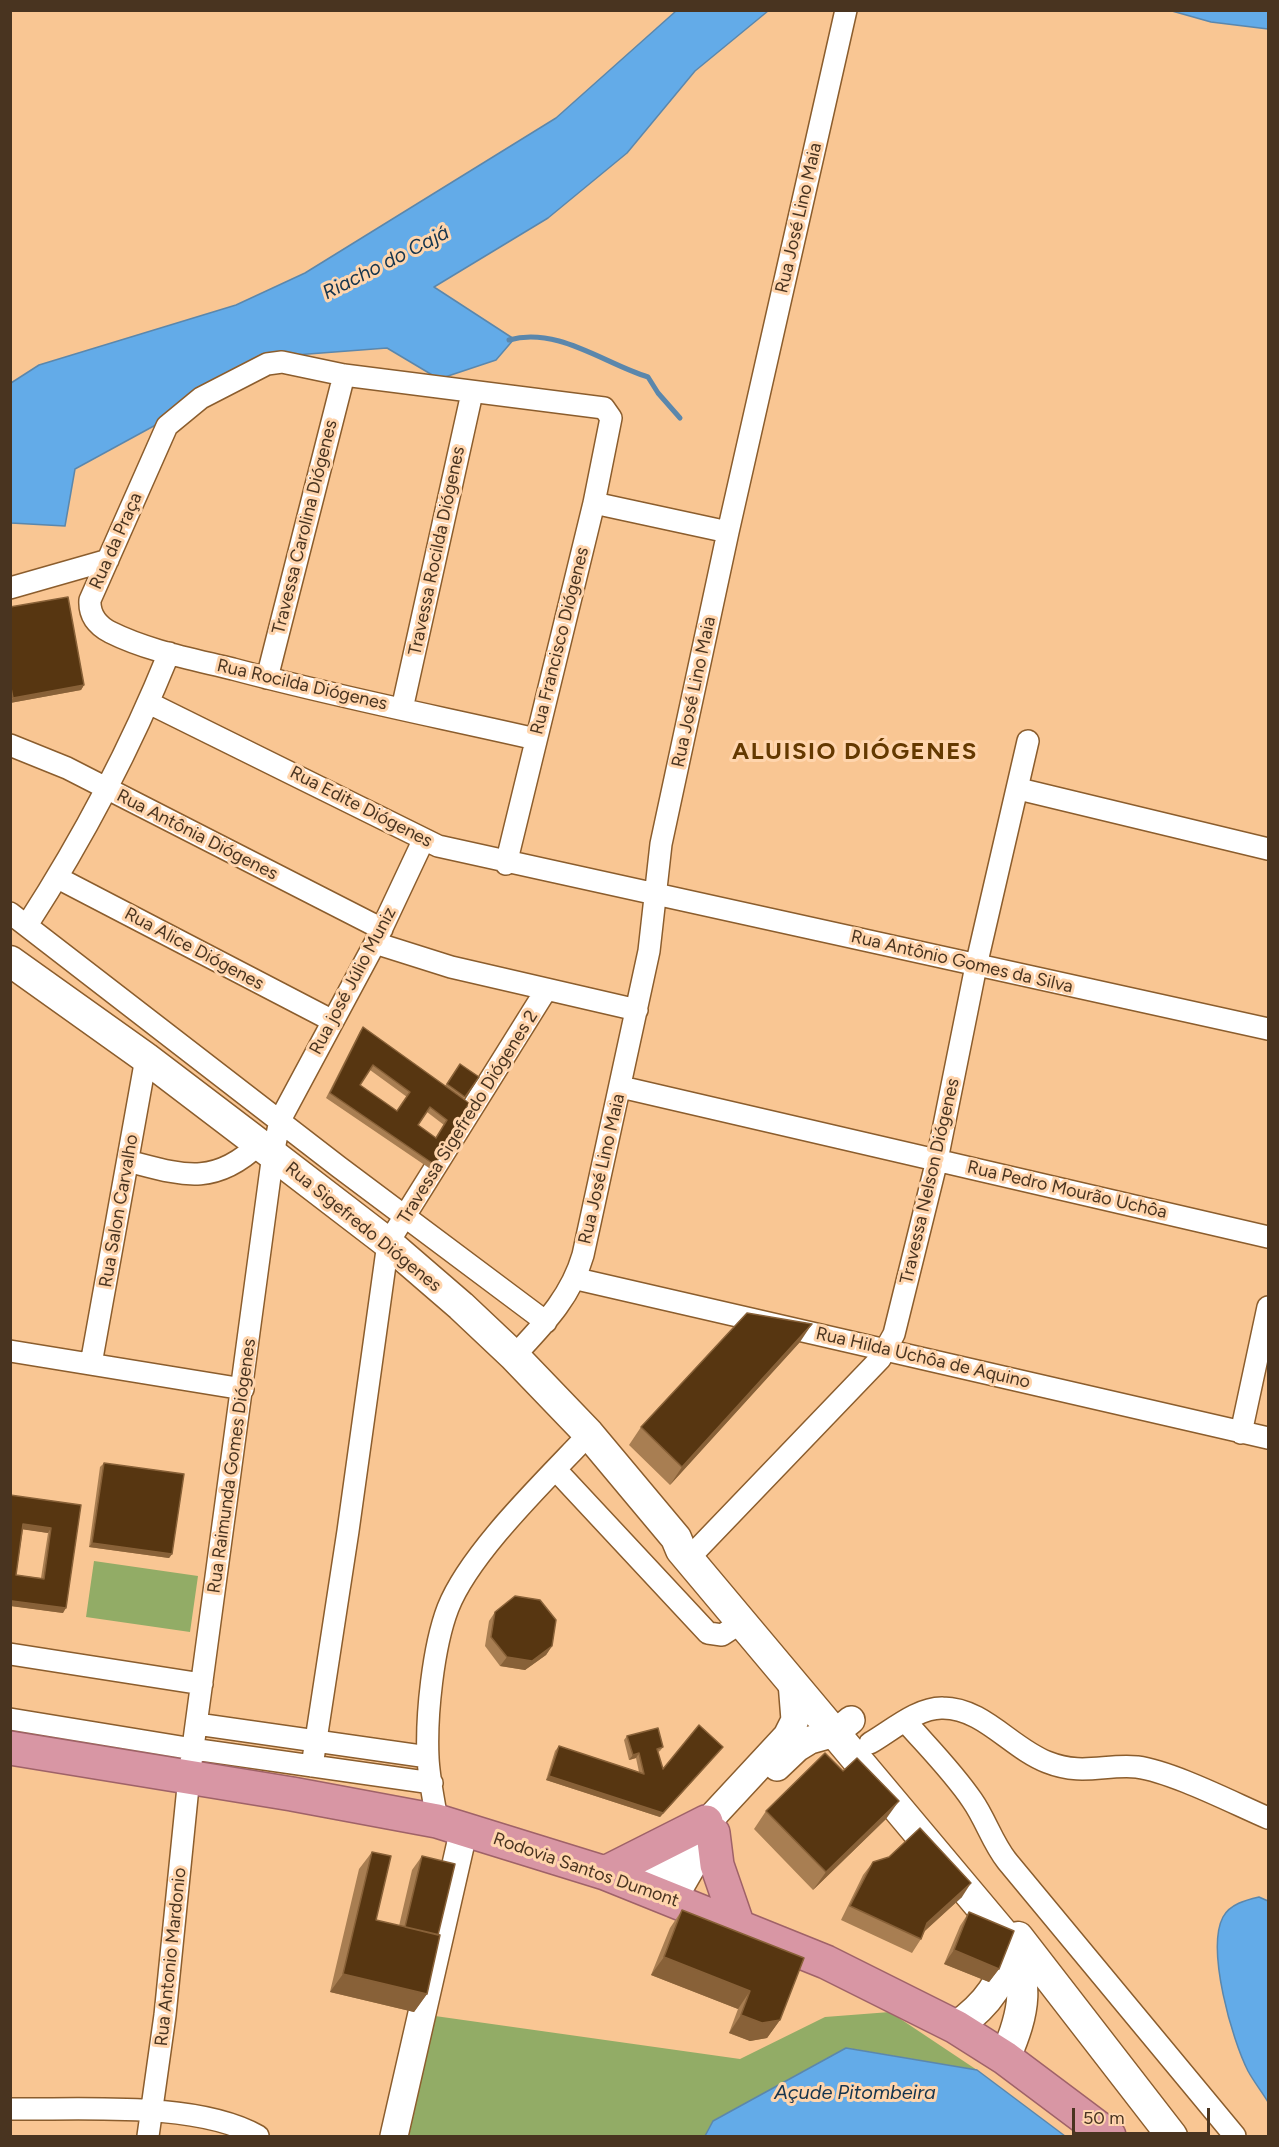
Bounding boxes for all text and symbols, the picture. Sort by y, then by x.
street label: Rua José Lino Maia [771,141,827,295]
water label: Riacho do Cajá [319,221,453,305]
street label: Travessa Carolina Diógenes [268,418,342,636]
street label: Travessa Rocilda Diógenes [404,445,470,657]
street label: Rua da Praça [85,489,147,593]
street label: Rua Francisco Diógenes [526,545,594,737]
street label: Rua José Lino Maia [667,615,721,769]
street label: Rua Rocilda Diógenes [215,655,389,715]
district label: ALUISIO DIÓGENES [732,738,978,766]
street label: Rua Edite Diógenes [286,762,436,852]
street label: Rua Antônia Diógenes [113,785,281,885]
street label: Rua Alice Diógenes [121,903,267,995]
street label: Rua josé Júlio Muniz [305,904,401,1058]
street label: Rua Antônio Gomes da Silva [849,926,1075,998]
street label: Travessa Sigefredo Diógenes 2 [393,1006,543,1228]
street label: Travessa Nelson Diógenes [896,1076,964,1286]
street label: Rua José Lino Maia [574,1092,630,1246]
street label: Rua Salon Carvalho [95,1133,143,1289]
street label: Rua Pedro Mourão Uchôa [965,1156,1169,1224]
street label: Rua Sigefredo Diógenes [281,1157,445,1297]
street label: Rua Hilda Uchôa de Aquino [814,1323,1032,1393]
street label: Rua Raimunda Gomes Diógenes [203,1337,261,1595]
street label: Rodovia Santos Dumont [490,1828,682,1912]
street label: Rua Antonio Mardonio [151,1867,191,2047]
water label: Açude Pitombeira [774,2081,936,2105]
scale bar [1075,2096,1213,2134]
text: 50 m [1083,2107,1125,2129]

